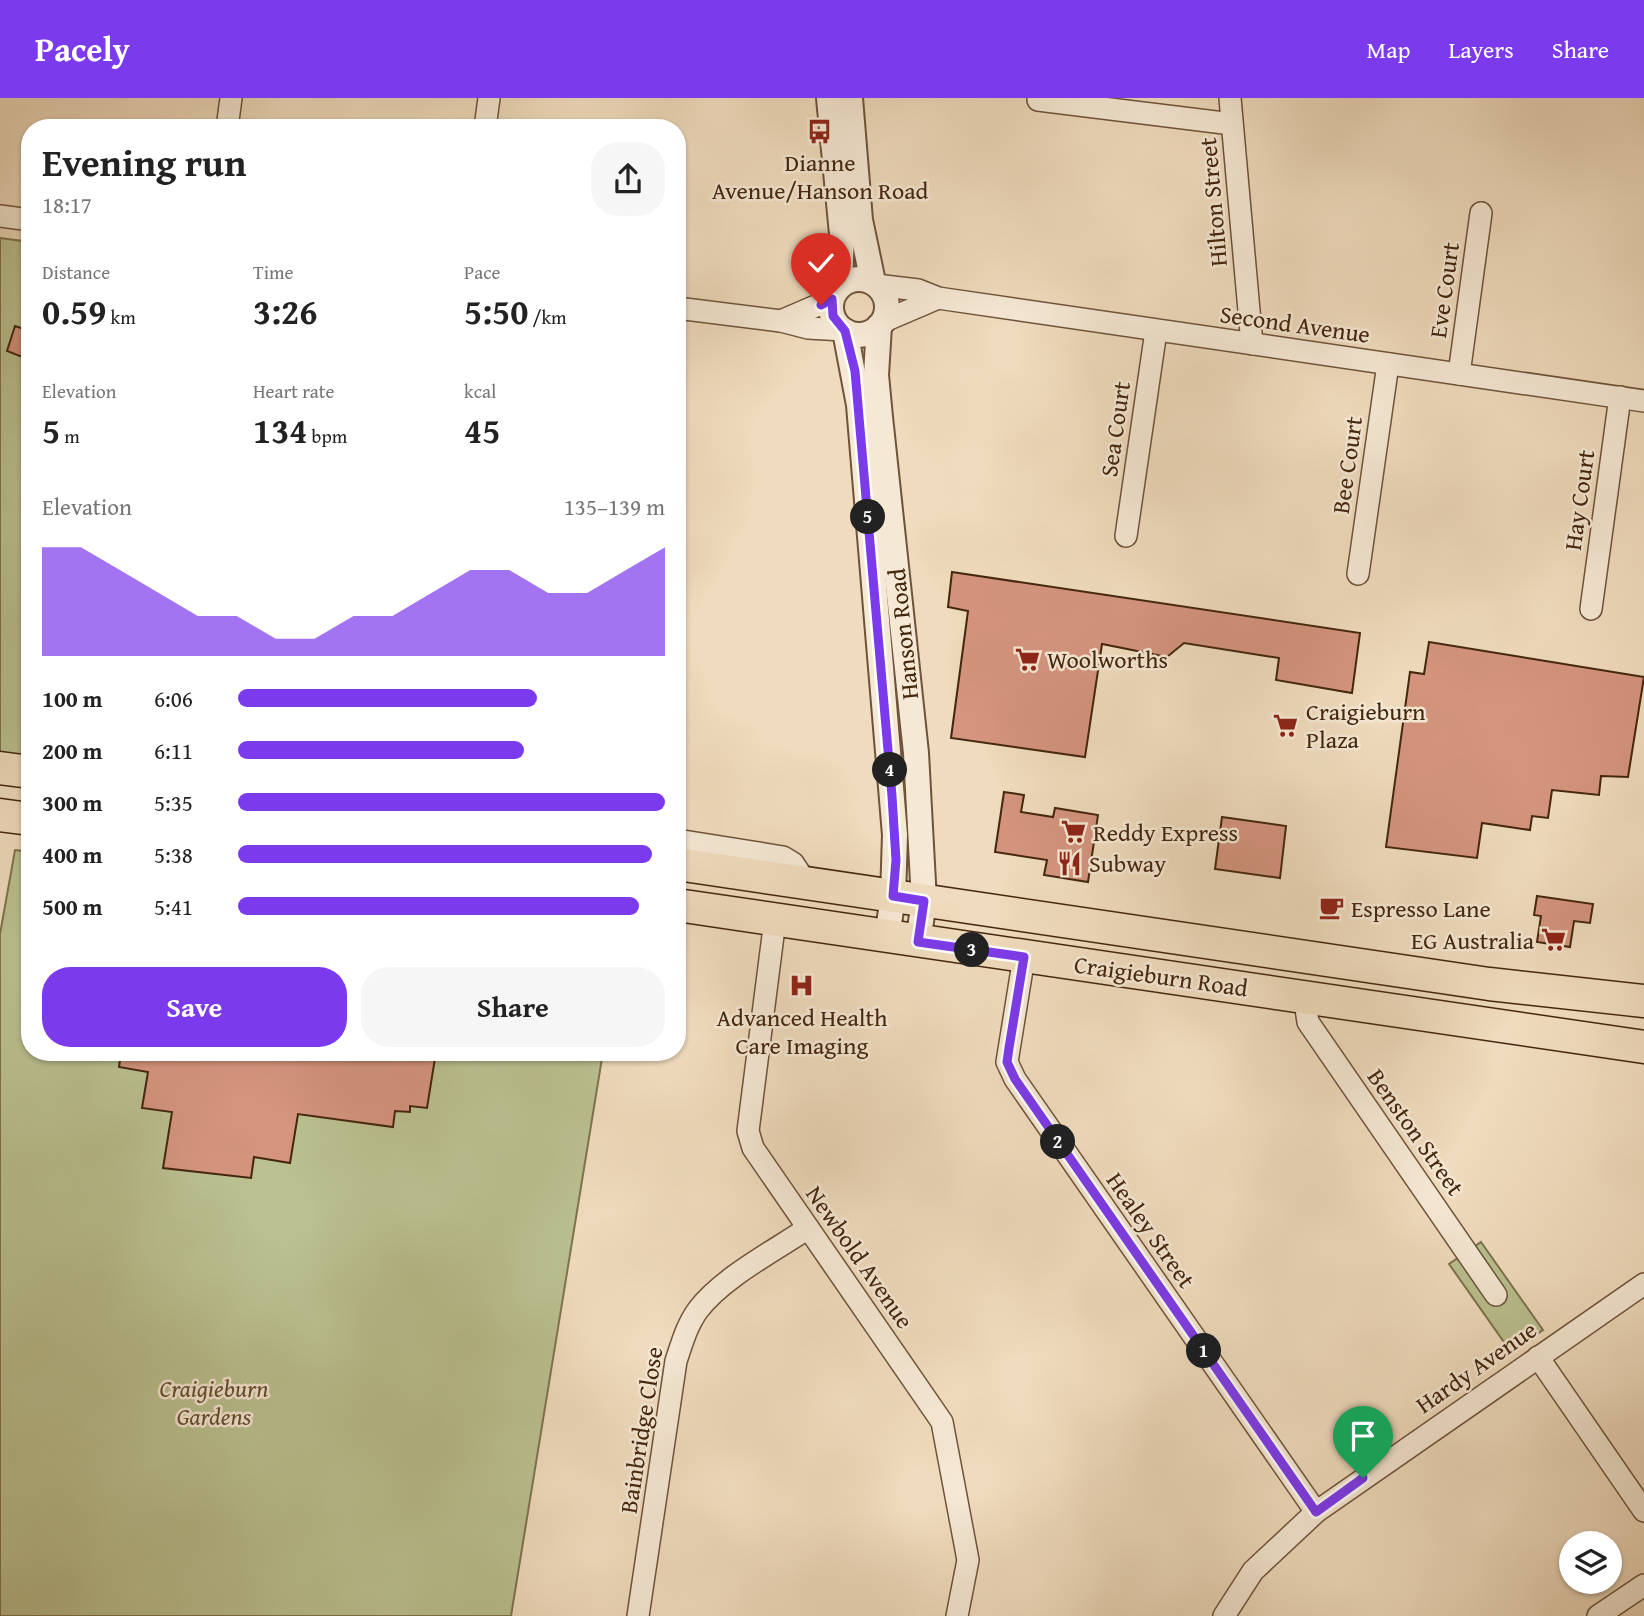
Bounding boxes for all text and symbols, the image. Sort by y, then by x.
text: Pacely [35,25,130,73]
text: Map [1367,32,1410,67]
text: Layers [1448,32,1514,67]
text: Share [1552,32,1609,67]
bus stop icon: Dianne Avenue/Hanson Road [806,117,834,145]
text: Evening run [42,134,246,190]
street label: Hilton Street [1190,135,1236,268]
button: share [591,142,665,216]
place label: Dianne Avenue/Hanson Road [712,145,928,208]
text: 18:17 [42,188,92,221]
pin [791,233,851,305]
street label: Eve Court [1420,239,1468,340]
icon: check [802,244,840,282]
text: Distance [42,258,110,286]
text: Time [253,258,293,286]
text: Pace [464,258,501,286]
text: 0.59 [42,286,106,337]
text: 3:26 [253,286,317,337]
text: 5:50 [464,286,528,337]
street label: Second Avenue [1218,296,1372,352]
text: km [106,303,136,331]
text: /km [528,303,567,331]
text: Elevation [42,377,116,405]
text: Heart rate [253,377,334,405]
text: kcal [464,377,496,405]
street label: Sea Court [1091,378,1139,479]
text: 5 [42,405,60,456]
text: 134 [253,405,307,456]
text: 45 [464,405,500,456]
street label: Bee Court [1323,413,1371,516]
text: m [60,422,80,450]
text: bpm [307,422,347,450]
street label: Hay Court [1555,447,1603,553]
text: Elevation [42,490,132,523]
text: 135–139 m [564,490,665,523]
pin: 5 [850,500,886,534]
text: 5 [863,502,872,530]
street label: Hanson Road [879,567,927,701]
place label: Woolworths [1047,642,1168,677]
supermarket icon: Woolworths [1013,645,1041,673]
text: 100 m [42,682,103,715]
text: 6:06 [154,682,193,715]
place label: Craigieburn Plaza [1306,694,1426,757]
supermarket icon: Craigieburn Plaza [1272,711,1300,739]
text: 200 m [42,734,103,767]
text: 6:11 [154,734,193,767]
pin: 4 [872,752,908,788]
text: 4 [885,755,894,783]
text: 300 m [42,786,103,819]
text: 5:35 [154,786,193,819]
place label: Reddy Express [1093,815,1238,850]
supermarket icon: Reddy Express [1059,818,1087,846]
text: 400 m [42,838,103,871]
text: 5:38 [154,838,193,871]
place label: Subway [1089,846,1166,881]
restaurant icon: Subway [1055,849,1083,877]
text: 500 m [42,890,103,923]
text: 5:41 [154,890,193,923]
place label: Espresso Lane [1351,891,1491,926]
cafe icon: Espresso Lane [1317,894,1345,922]
place label: EG Australia [1411,923,1535,958]
supermarket icon: EG Australia [1540,926,1568,954]
pin: 3 [954,932,990,968]
text: 3 [967,935,976,963]
street label: Craigieburn Road [1072,946,1250,1006]
button: Save [42,967,347,1047]
button: Share [361,967,665,1047]
hospital icon: Advanced Health Care Imaging [788,972,816,1000]
place label: Advanced Health Care Imaging [717,1000,888,1063]
street label: Benston Street [1359,1061,1473,1203]
pin: 2 [1040,1124,1076,1160]
text: 2 [1053,1127,1062,1155]
street label: Healey Street [1098,1165,1204,1296]
street label: Newbold Avenue [798,1178,922,1336]
street label: Hardy Avenue [1408,1312,1544,1422]
pin: 1 [1186,1334,1222,1368]
text: 1 [1199,1336,1208,1364]
street label: Bainbridge Close [611,1344,671,1516]
park label: Craigieburn Gardens [160,1371,268,1434]
pin [1333,1406,1393,1478]
icon: arrive [1344,1417,1382,1455]
map controls [1559,1531,1622,1594]
button: layers [1559,1531,1622,1594]

